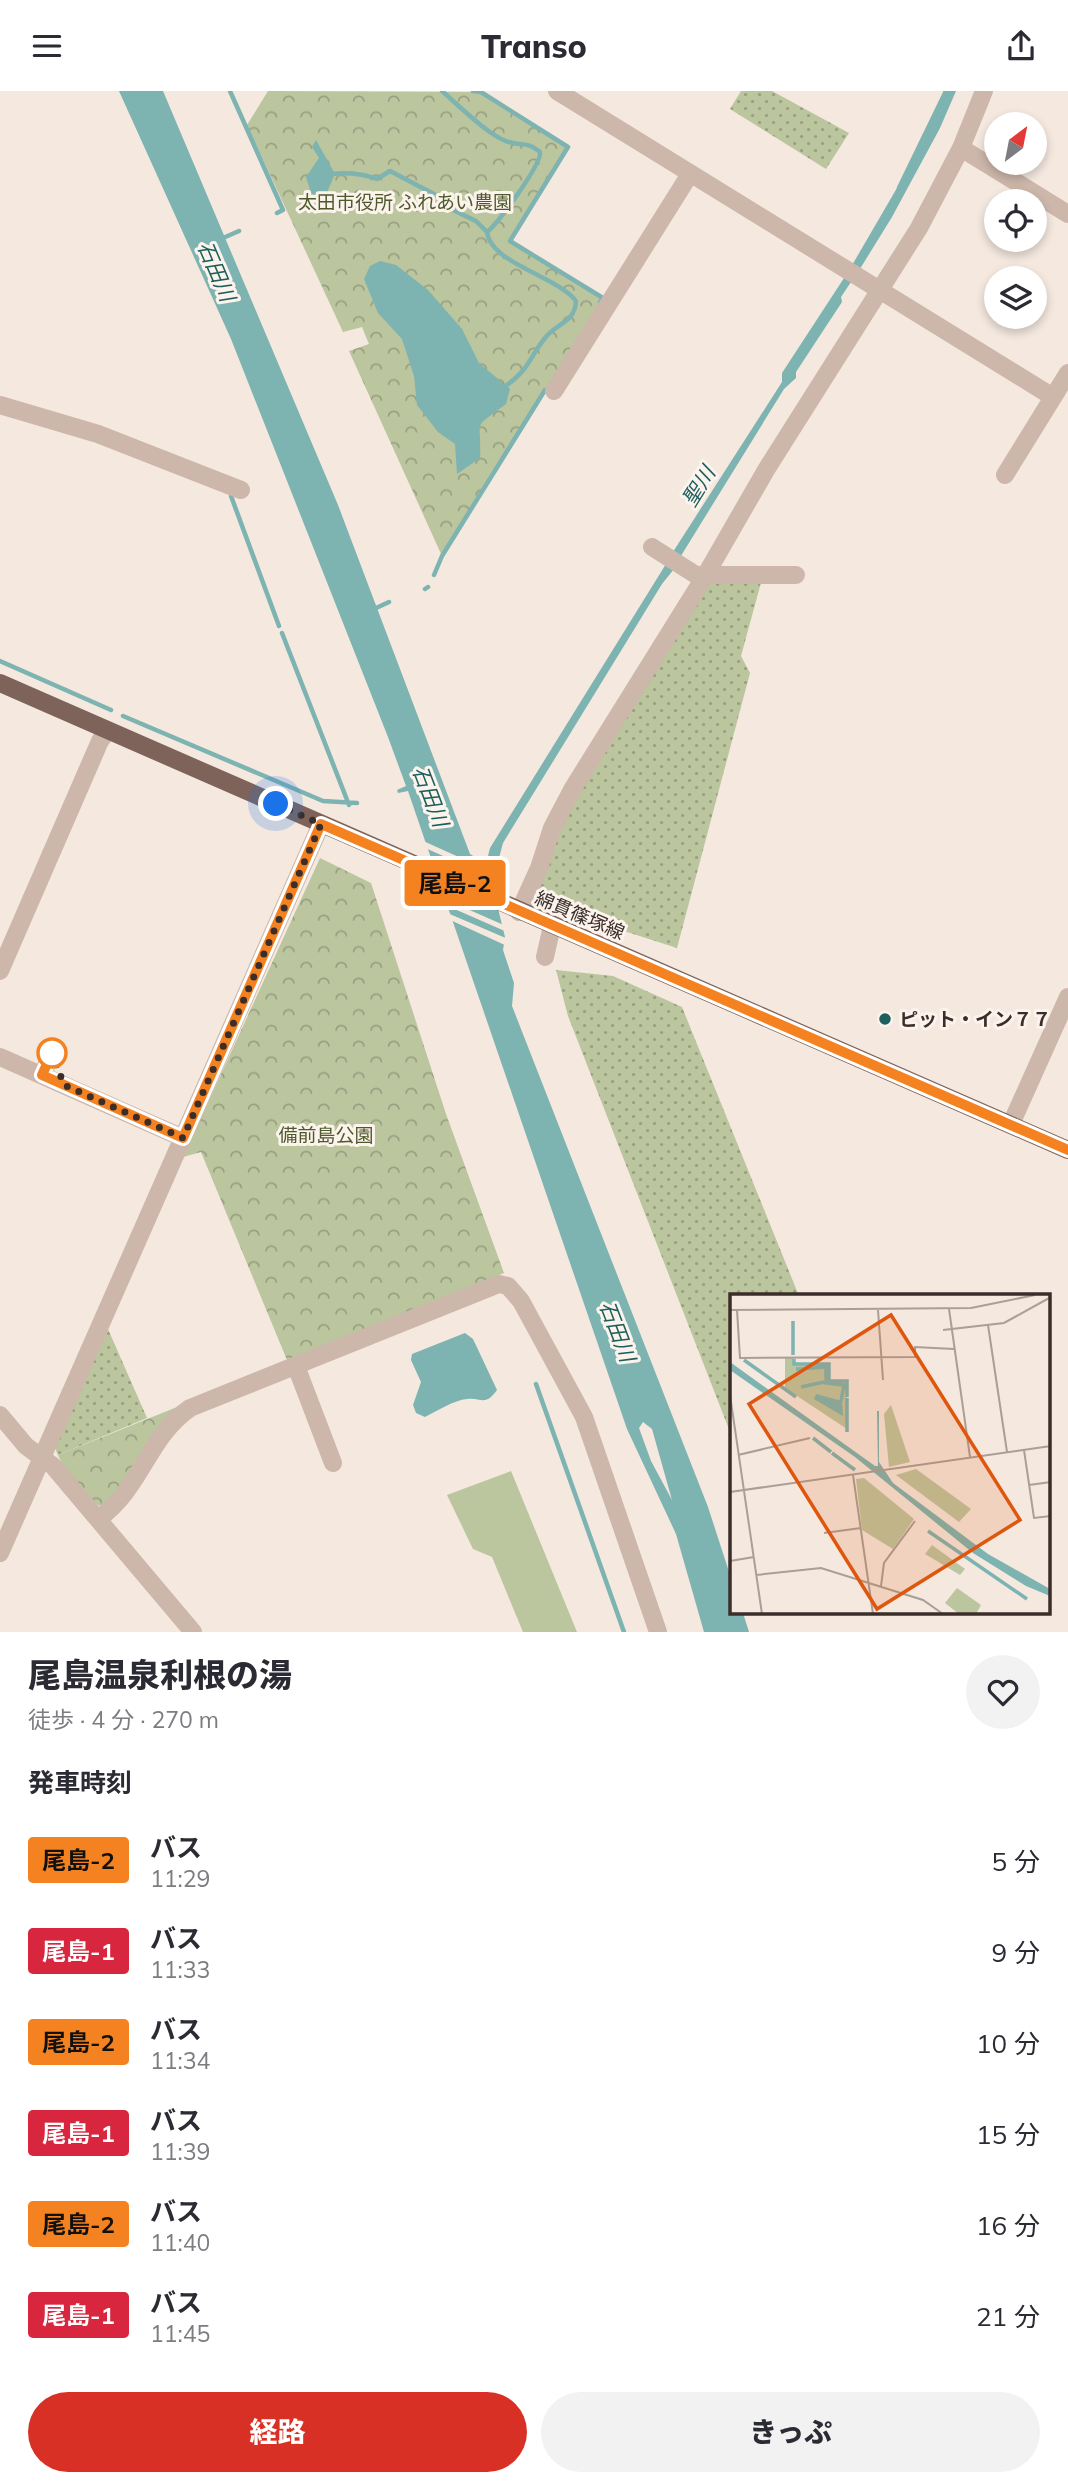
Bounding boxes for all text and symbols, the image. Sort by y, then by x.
text: Transo [481,26,587,66]
icon: menu [28,27,66,65]
icon: share [1002,27,1040,65]
north arrow [984,112,1046,175]
map controls [984,112,1047,329]
button: locate [984,189,1047,252]
park label: 太田市役所 ふれあい農園 [298,190,512,214]
water label: 石田川 [193,237,242,307]
button: layers [984,266,1047,329]
water label: 聖川 [676,460,721,511]
water label: 石田川 [408,762,455,832]
your location [258,786,293,821]
line badge: 尾島-2 [406,860,504,906]
text: 尾島-2 [419,868,491,898]
street label: 綿貫篠塚線 [532,885,628,945]
place label: ピット・イン７７ [899,1007,1051,1031]
marker: ピット・イン７７ [877,1011,893,1027]
unlabelled marker [37,1038,67,1068]
park label: 備前島公園 [278,1123,374,1147]
inset map [730,1294,1050,1615]
water label: 石田川 [595,1297,642,1367]
text: 尾島温泉利根の湯 [28,1654,292,1695]
button: heart [966,1655,1040,1729]
text: 徒歩 · 4 分 · 270 m [28,1705,219,1734]
text: 発車時刻 [28,1766,132,1799]
text: バス [150,1831,202,1864]
text: 尾島-2 [42,1845,115,1875]
text: 5 分 [992,1845,1040,1878]
text: 11:29 [150,1864,210,1893]
text: バス [150,1922,202,1955]
text: 尾島-1 [42,1936,115,1966]
text: 9 分 [992,1936,1040,1969]
text: 11:33 [150,1955,210,1984]
text: バス [150,2013,202,2046]
text: 尾島-2 [42,2027,115,2057]
text: 10 分 [976,2027,1040,2060]
text: 11:34 [150,2046,210,2075]
text: バス [150,2104,202,2137]
text: 尾島-1 [42,2118,115,2148]
text: 15 分 [976,2118,1040,2151]
text: 11:39 [150,2137,210,2166]
text: バス [150,2195,202,2228]
text: 尾島-2 [42,2209,115,2239]
text: 16 分 [976,2209,1040,2242]
text: 11:40 [150,2228,210,2257]
text: バス [150,2286,202,2319]
text: 尾島-1 [42,2300,115,2330]
text: 21 分 [976,2300,1040,2333]
text: 11:45 [150,2319,210,2348]
button: 経路 [28,2392,527,2472]
button: きっぷ [541,2392,1040,2472]

